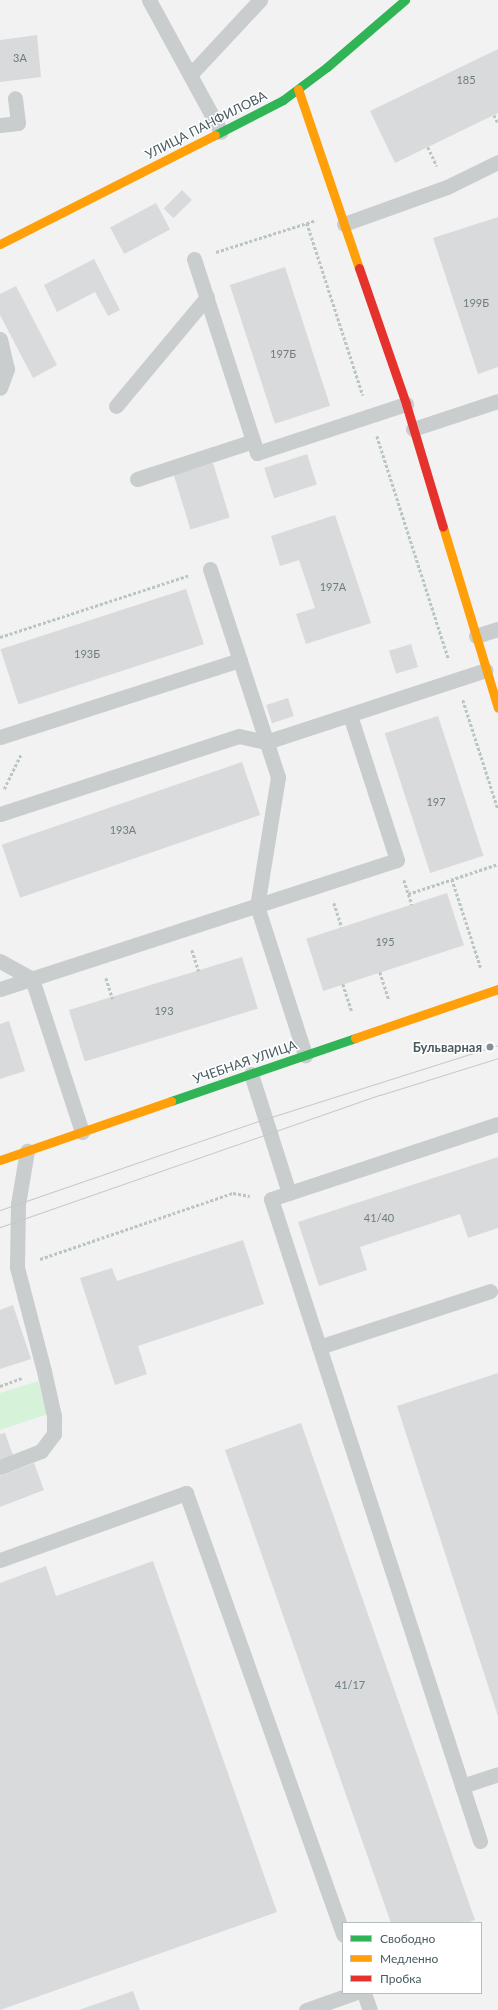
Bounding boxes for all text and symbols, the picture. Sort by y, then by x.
house number: 3А [13,51,27,65]
house number: 185 [456,73,476,87]
street label: УЛИЦА ПАНФИЛОВА [143,88,269,162]
house number: 199Б [463,296,489,310]
house number: 197Б [270,347,296,361]
house number: 197А [320,580,346,594]
house number: 193Б [74,647,100,661]
house number: 197 [426,795,446,809]
house number: 193А [110,823,136,837]
house number: 195 [375,935,395,949]
house number: 193 [154,1004,174,1018]
street label: УЧЕБНАЯ УЛИЦА [191,1037,299,1087]
place label: Бульварная [413,1039,482,1055]
marker: Бульварная [485,1042,495,1052]
house number: 41/40 [364,1211,394,1225]
house number: 41/17 [335,1678,365,1692]
legend [342,1922,482,1994]
text: Свободно [380,1931,435,1946]
text: Медленно [380,1951,438,1966]
text: Пробка [380,1971,421,1986]

